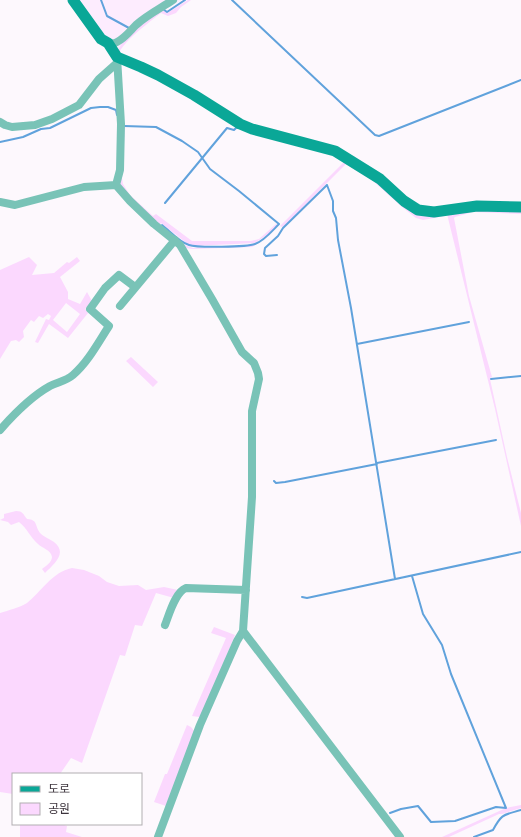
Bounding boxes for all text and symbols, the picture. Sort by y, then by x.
legend [12,773,142,825]
text: 도로 [48,782,70,798]
text: 공원 [48,802,70,818]

